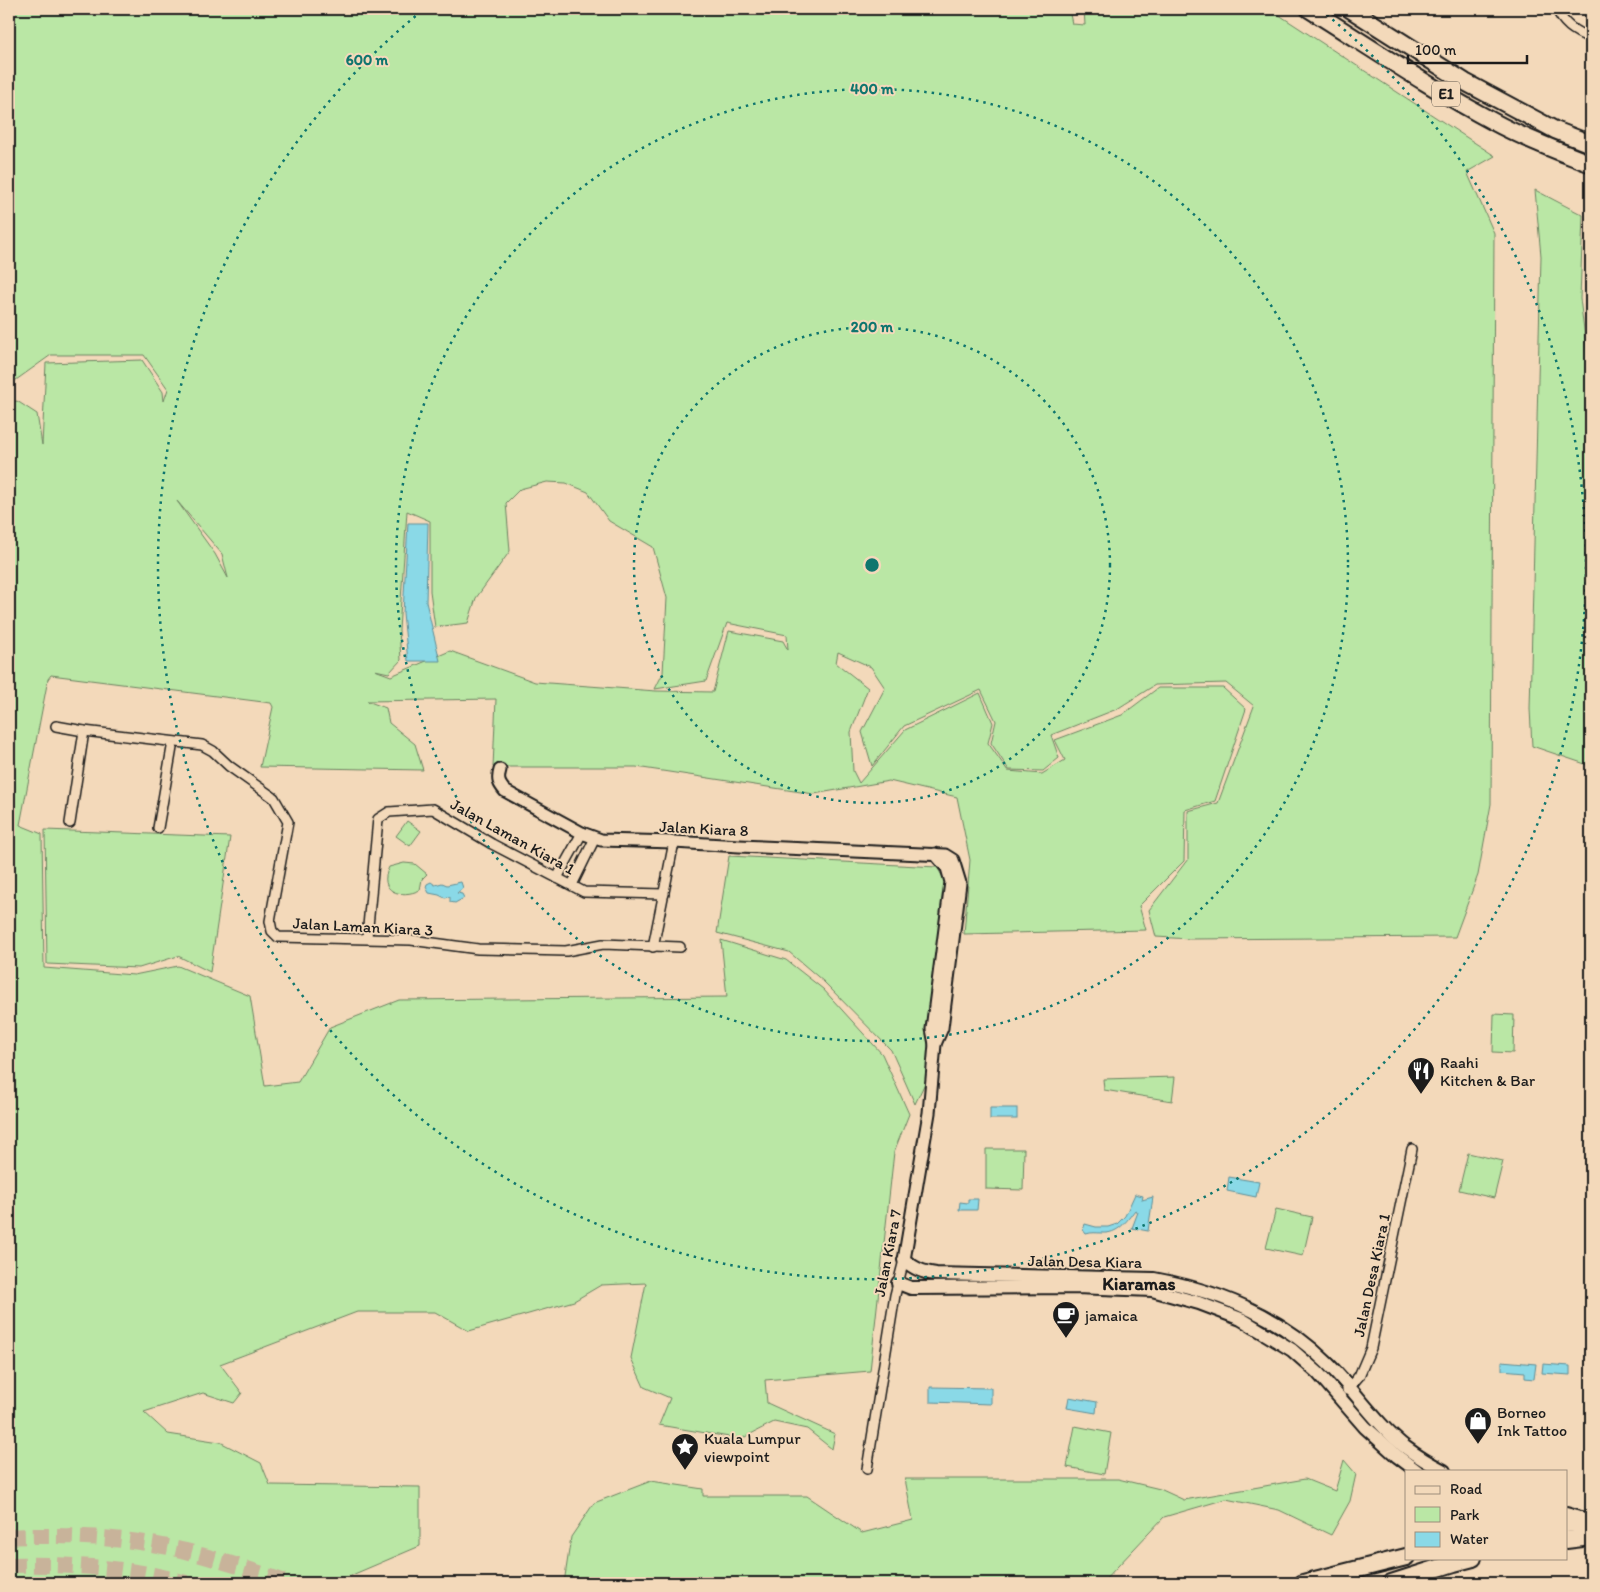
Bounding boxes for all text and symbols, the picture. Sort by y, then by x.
scale bar [1408,32,1526,64]
text: 100 m [1415,41,1457,59]
text: 600 m [346,51,389,69]
text: 400 m [850,80,894,98]
road number: E1 [1432,82,1460,106]
text: 200 m [851,318,894,336]
centre of rings [863,556,881,574]
street label: Jalan Laman Kiara 1 [447,794,579,879]
street label: Jalan Kiara 8 [659,817,749,840]
street label: Jalan Laman Kiara 3 [292,913,434,940]
place label: Raahi Kitchen & Bar [1440,1053,1535,1090]
restaurant icon: Raahi Kitchen & Bar [1406,1056,1436,1095]
street label: Jalan Kiara 7 [870,1208,905,1298]
street label: Jalan Desa Kiara 1 [1349,1211,1394,1339]
street label: Jalan Desa Kiara [1028,1251,1143,1272]
district label: Kiaramas [1102,1273,1176,1295]
cafe icon: jamaica [1051,1300,1081,1339]
place label: jamaica [1084,1306,1139,1325]
place label: Borneo Ink Tattoo [1497,1403,1567,1440]
shop icon: Borneo Ink Tattoo [1463,1406,1493,1445]
place label: Kuala Lumpur viewpoint [704,1429,801,1466]
place icon: Kuala Lumpur viewpoint [670,1432,700,1471]
legend [1405,1470,1568,1560]
text: Road [1450,1480,1483,1498]
text: Park [1450,1506,1480,1524]
text: Water [1450,1530,1489,1548]

